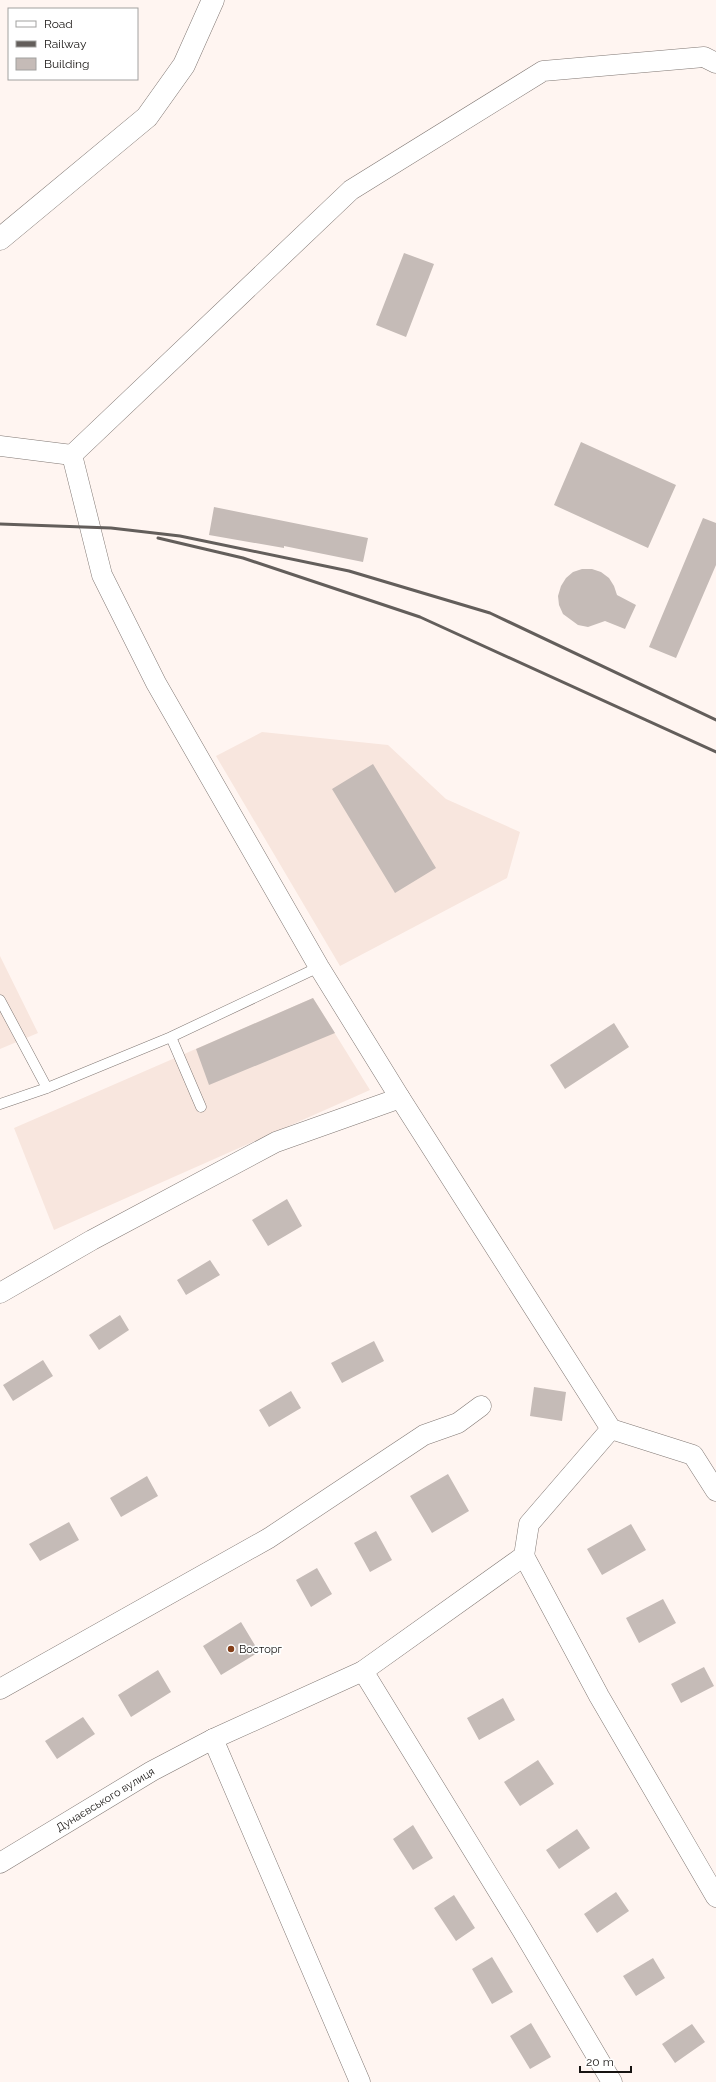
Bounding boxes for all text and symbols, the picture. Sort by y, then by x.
legend [8,8,138,80]
text: Road [44,17,73,31]
text: Railway [44,37,87,51]
text: Building [44,57,90,71]
place label: Восторг [239,1643,282,1656]
marker: Восторг [226,1644,236,1654]
street label: Дунаєвського вулиця [54,1765,157,1834]
scale bar [580,2048,631,2074]
text: 20 m [586,2055,614,2069]

